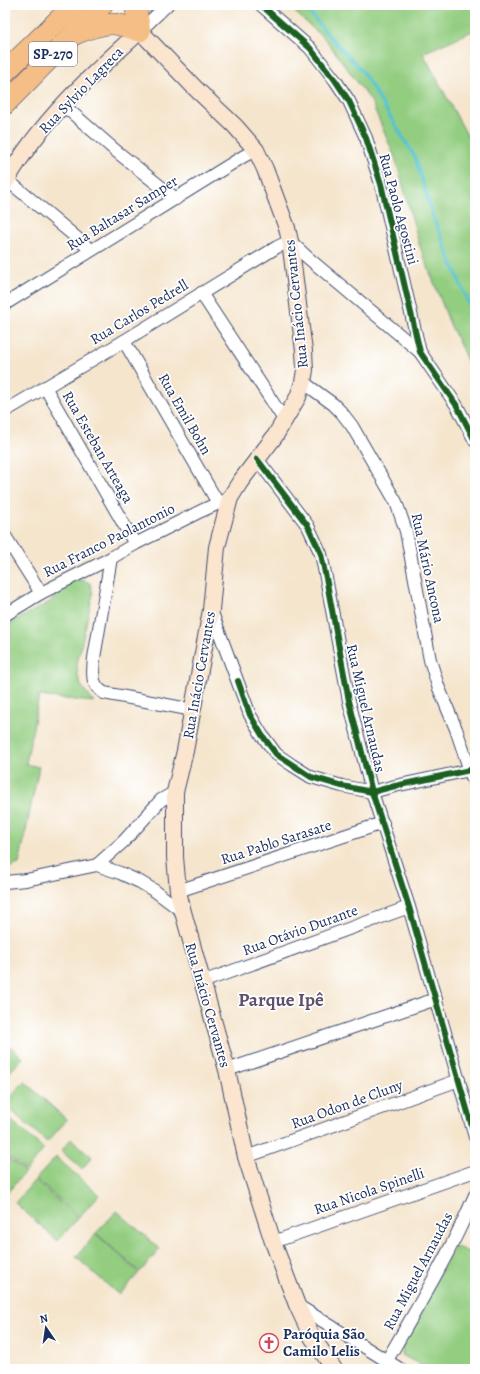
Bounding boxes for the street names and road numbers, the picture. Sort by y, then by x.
road number: SP-270 [29,42,77,66]
street label: Rua Sylvio Lagreca [34,42,128,138]
street label: Rua Paolo Agostini [374,151,424,267]
street label: Rua Baltasar Samper [63,171,182,255]
street label: Rua Inácio Cervantes [279,239,313,369]
street label: Rua Carlos Pedrell [86,275,192,349]
street label: Rua Emil Bohn [154,370,216,458]
street label: Rua Esteban Arteaga [58,387,138,507]
street label: Rua Franco Paolantonio [40,498,178,582]
street label: Rua Mário Ancona [407,511,449,625]
street label: Rua Inácio Cervantes [178,610,220,740]
street label: Rua Miguel Arnaudas [342,642,390,774]
street label: Rua Pablo Sarasate [218,815,334,869]
street label: Rua Otávio Durante [240,900,361,960]
street label: Rua Inácio Cervantes [181,940,235,1070]
street label: Rua Odon de Cluny [288,1074,406,1133]
street label: Rua Nicola Spinelli [311,1163,427,1219]
street label: Rua Miguel Arnaudas [378,1208,458,1334]

